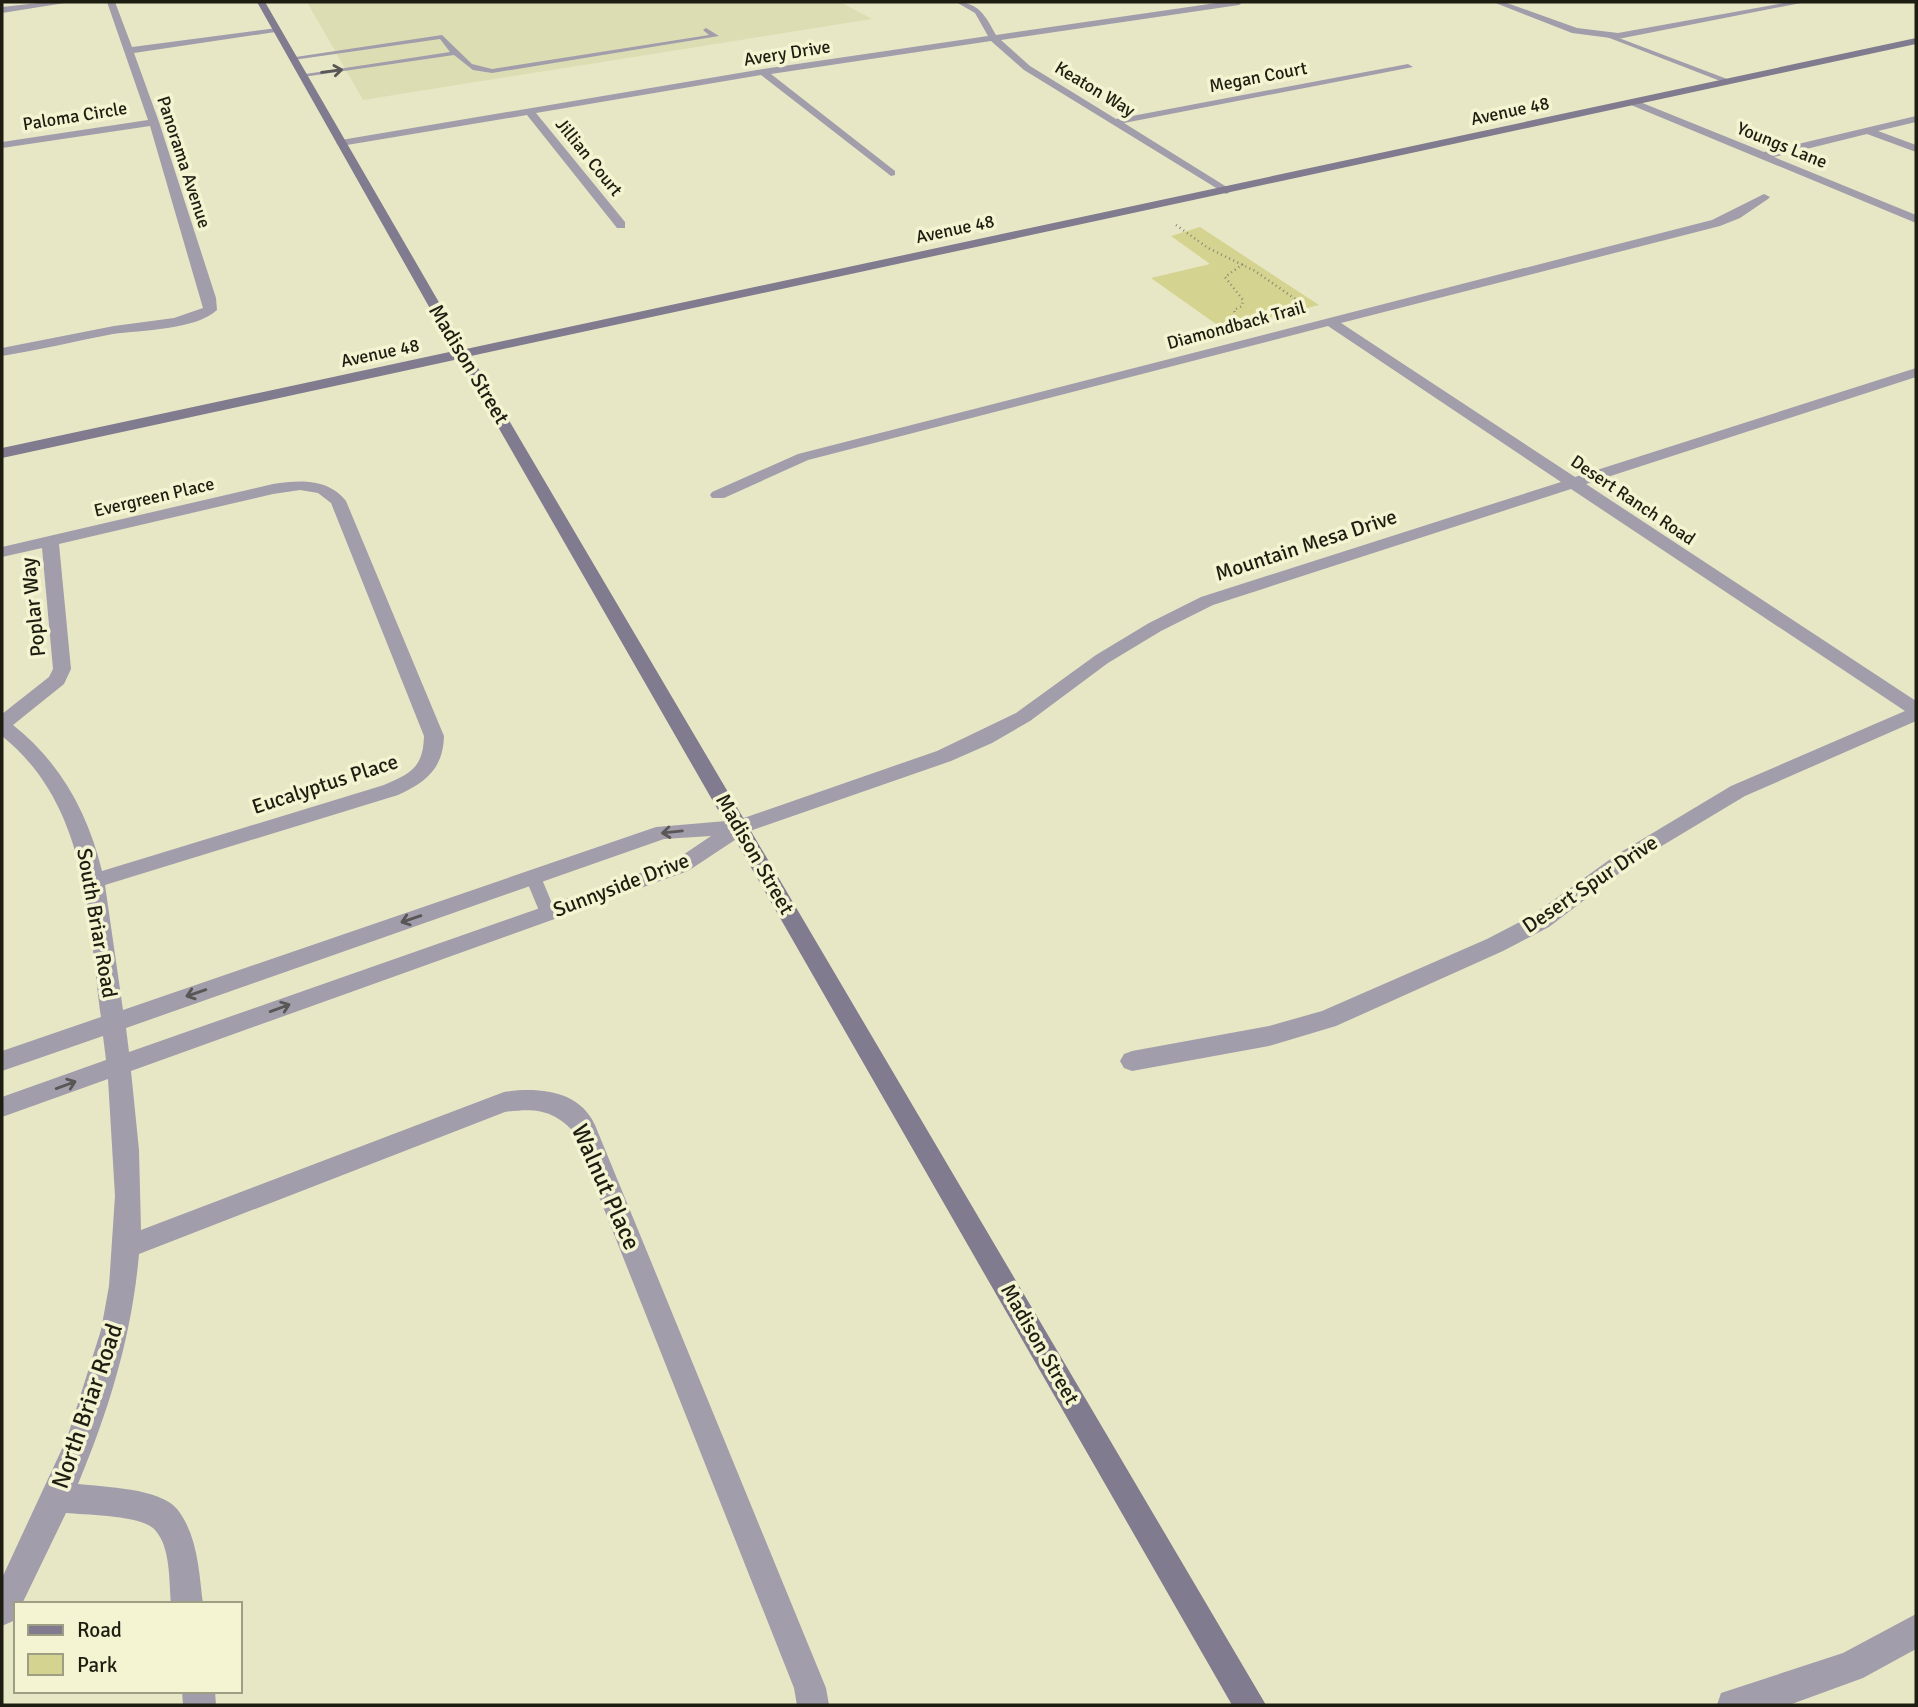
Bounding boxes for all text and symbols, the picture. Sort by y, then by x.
street label: Avery Drive [742,35,832,71]
street label: Keaton Way [1051,56,1140,122]
street label: Megan Court [1207,57,1309,97]
one-way arrow [320,65,342,78]
street label: Avenue 48 [1469,92,1551,130]
street label: Panorama Avenue [152,93,216,231]
street label: Paloma Circle [21,97,129,135]
street label: Jillian Court [551,113,627,201]
street label: Youngs Lane [1734,117,1830,173]
street label: Avenue 48 [914,210,996,248]
street label: Diamondback Trail [1164,296,1308,354]
street label: Madison Street [423,299,515,429]
street label: Avenue 48 [339,334,421,372]
street label: Desert Ranch Road [1567,450,1699,550]
street label: Evergreen Place [92,472,216,522]
street label: Mountain Mesa Drive [1212,503,1400,587]
street label: Poplar Way [15,556,51,658]
street label: Eucalyptus Place [249,748,401,820]
street label: Madison Street [710,789,800,919]
one-way arrow [661,826,684,839]
street label: Desert Spur Drive [1517,829,1663,939]
street label: South Briar Road [71,846,123,1000]
street label: Sunnyside Drive [549,847,693,923]
one-way arrow [401,914,423,926]
one-way arrow [186,988,208,1000]
one-way arrow [269,1001,291,1013]
one-way arrow [55,1078,77,1090]
street label: Walnut Place [565,1119,647,1255]
street label: Madison Street [995,1279,1085,1409]
street label: North Briar Road [45,1320,129,1492]
legend [14,1602,242,1693]
text: Road [77,1617,122,1643]
text: Park [77,1652,118,1678]

